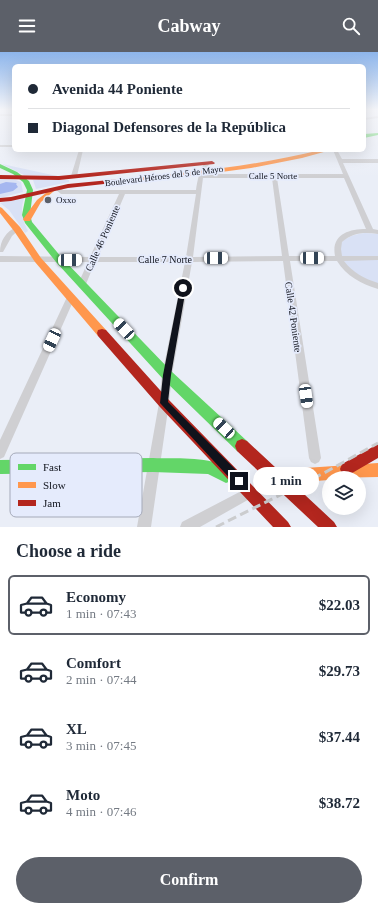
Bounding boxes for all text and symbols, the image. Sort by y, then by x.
icon: menu [16,15,38,37]
icon: search [340,15,362,37]
text: Cabway [157,16,221,36]
text: Avenida 44 Poniente [52,81,183,97]
text: Diagonal Defensores de la República [52,119,286,135]
street label: Boulevard Héroes del 5 de Mayo [104,164,224,188]
street label: Calle 5 Norte [249,171,297,181]
marker: Oxxo [43,195,53,205]
place label: Oxxo [56,195,76,205]
street label: Calle 46 Poniente [83,203,122,273]
car [204,252,228,264]
car [300,252,324,264]
car [58,254,82,266]
street label: Calle 7 Norte [138,254,192,265]
route start [174,279,192,297]
street label: Calle 42 Poniente [283,281,304,354]
car [111,316,137,342]
car [41,327,63,353]
car [298,383,314,409]
car [211,415,237,441]
legend [10,453,142,517]
text: Fast [43,461,61,473]
callout: 1 min [253,467,319,495]
map controls [322,471,366,515]
button: layers [322,471,366,515]
route end [230,472,248,490]
text: 1 min [270,473,302,488]
text: Slow [43,479,66,491]
text: Jam [43,497,61,509]
text: Choose a ride [16,541,121,561]
icon: car [18,587,54,623]
text: Economy [66,589,126,605]
text: $22.03 [319,597,360,613]
text: 1 min · 07:43 [66,606,136,621]
icon: car [18,653,54,689]
text: Comfort [66,655,121,671]
text: $29.73 [319,663,360,679]
text: 2 min · 07:44 [66,672,136,687]
icon: car [18,719,54,755]
text: XL [66,721,87,737]
text: $37.44 [319,729,360,745]
text: 3 min · 07:45 [66,738,136,753]
icon: car [18,785,54,821]
text: Moto [66,787,100,803]
text: $38.72 [319,795,360,811]
text: 4 min · 07:46 [66,804,136,819]
button: Confirm [16,857,362,903]

